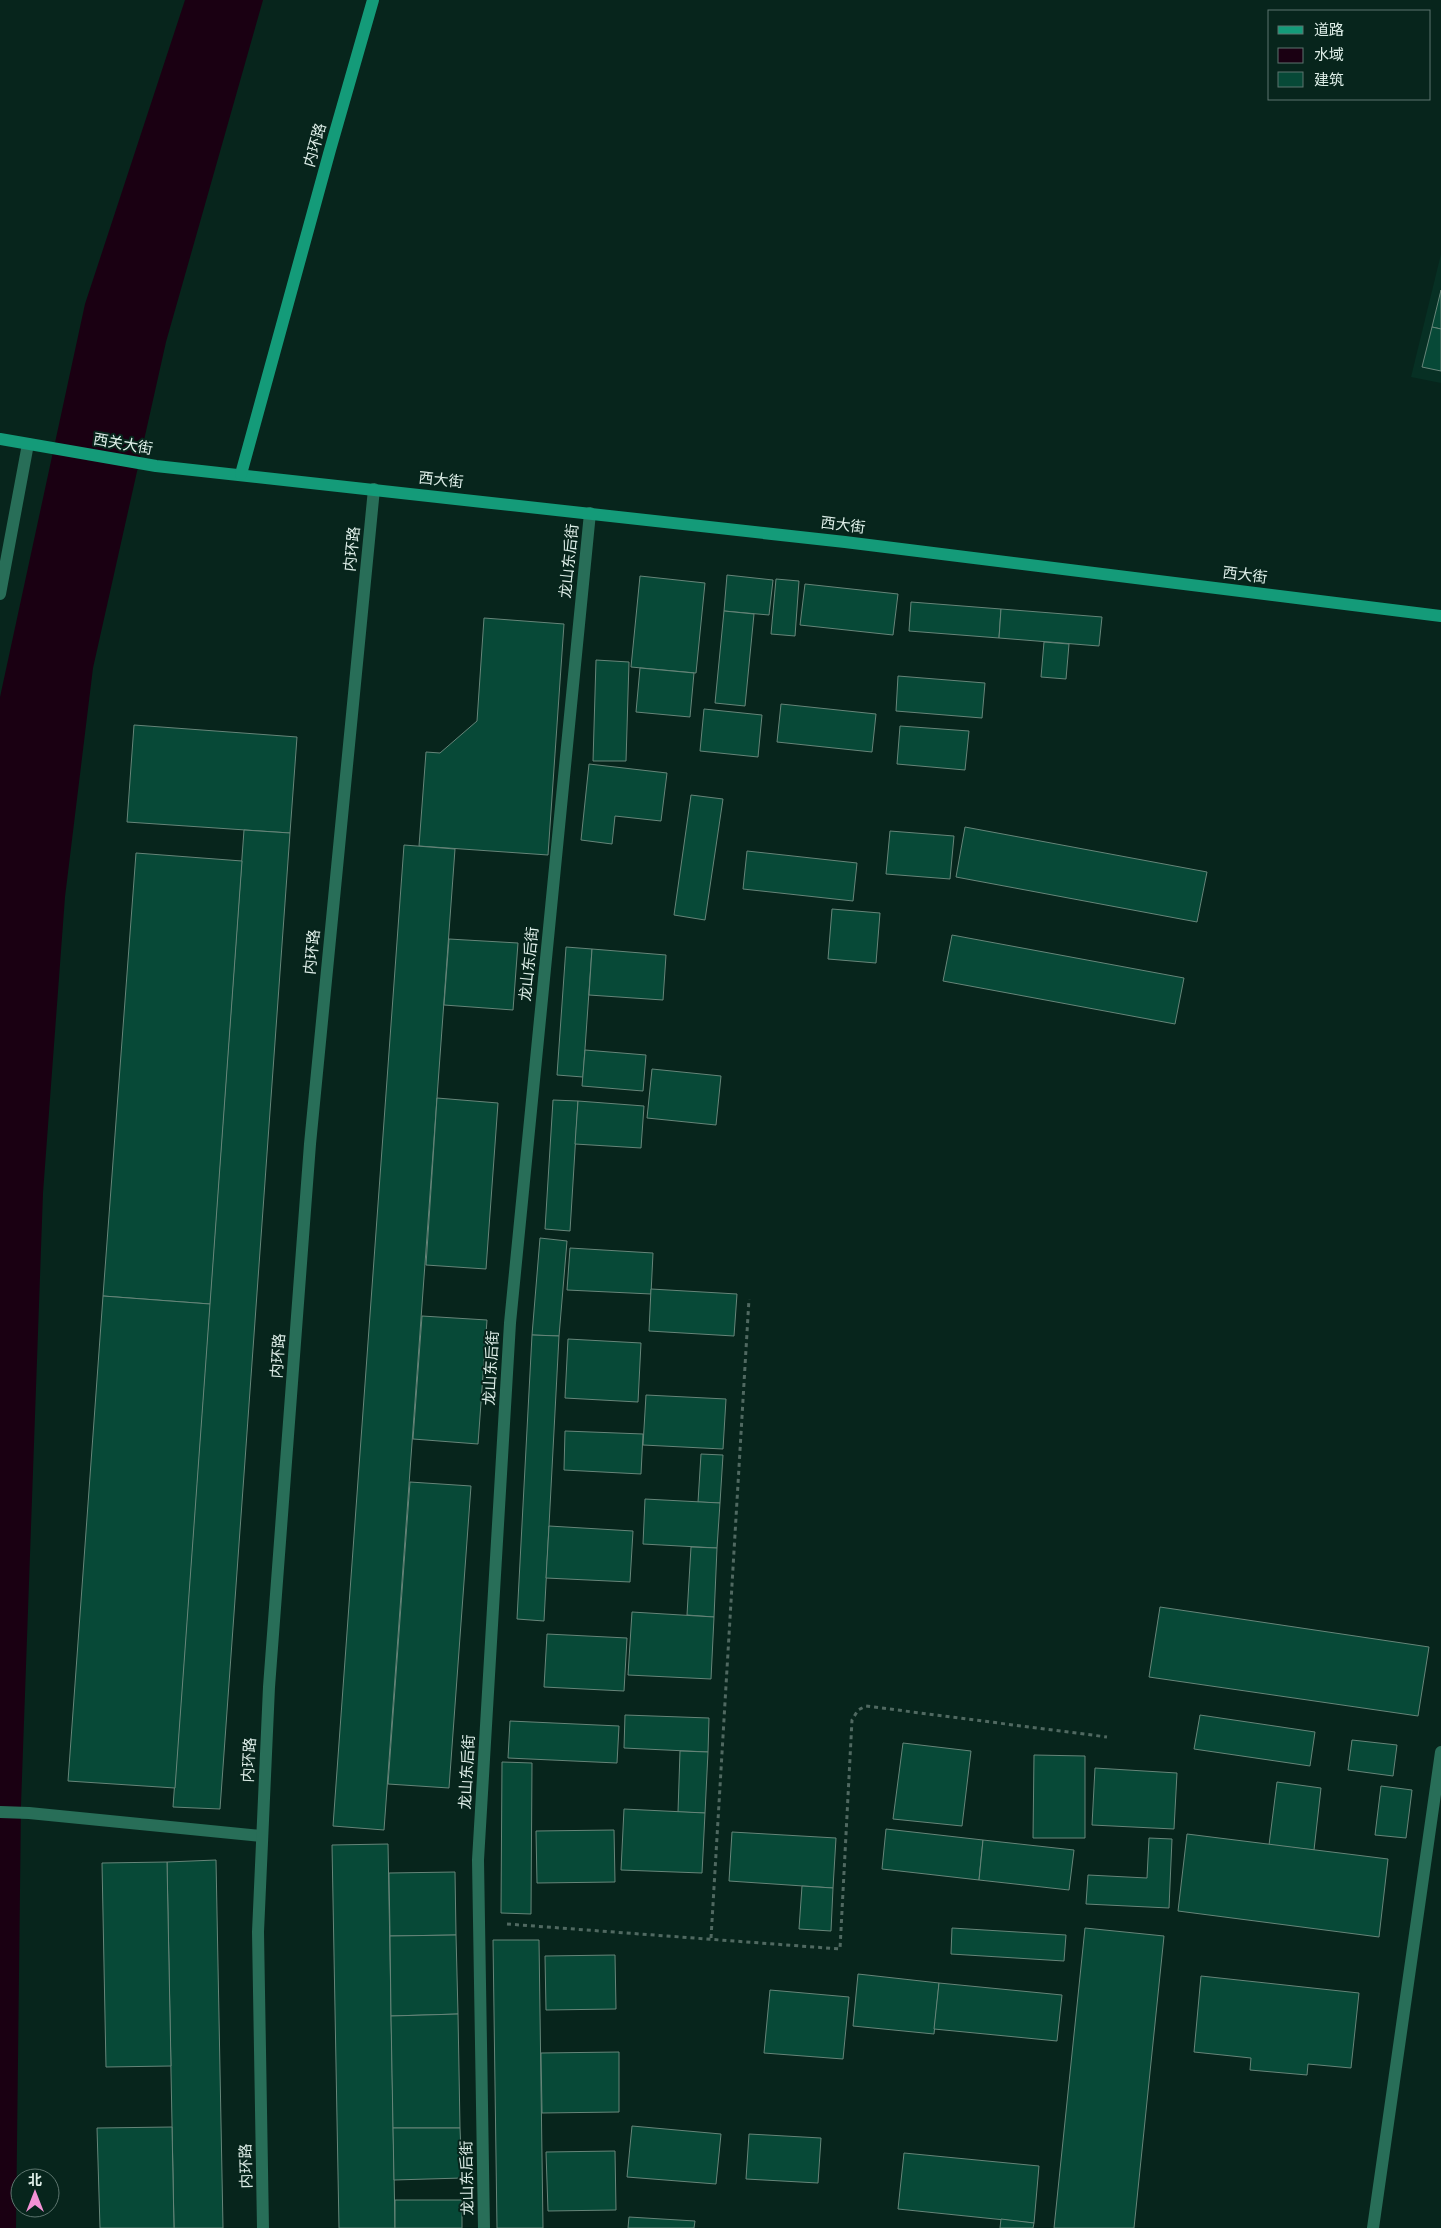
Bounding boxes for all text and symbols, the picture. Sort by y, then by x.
legend [1268,10,1431,100]
text: 道路 [1314,21,1344,39]
text: 水域 [1314,46,1344,64]
text: 建筑 [1314,71,1344,89]
street label: 内环路 [300,121,330,169]
street label: 西关大街 [92,430,154,458]
street label: 西大街 [418,469,464,491]
street label: 西大街 [820,513,866,537]
street label: 龙山东后街 [556,523,582,599]
street label: 内环路 [341,526,363,572]
street label: 西大街 [1222,563,1268,587]
street label: 龙山东后街 [516,926,542,1002]
street label: 内环路 [301,929,323,975]
street label: 龙山东后街 [480,1330,502,1406]
street label: 内环路 [267,1333,289,1379]
street label: 龙山东后街 [456,1734,478,1810]
street label: 内环路 [239,1737,259,1783]
street label: 龙山东后街 [457,2140,477,2216]
street label: 内环路 [237,2143,255,2189]
north arrow [10,2168,60,2218]
text: 北 [28,2171,42,2189]

